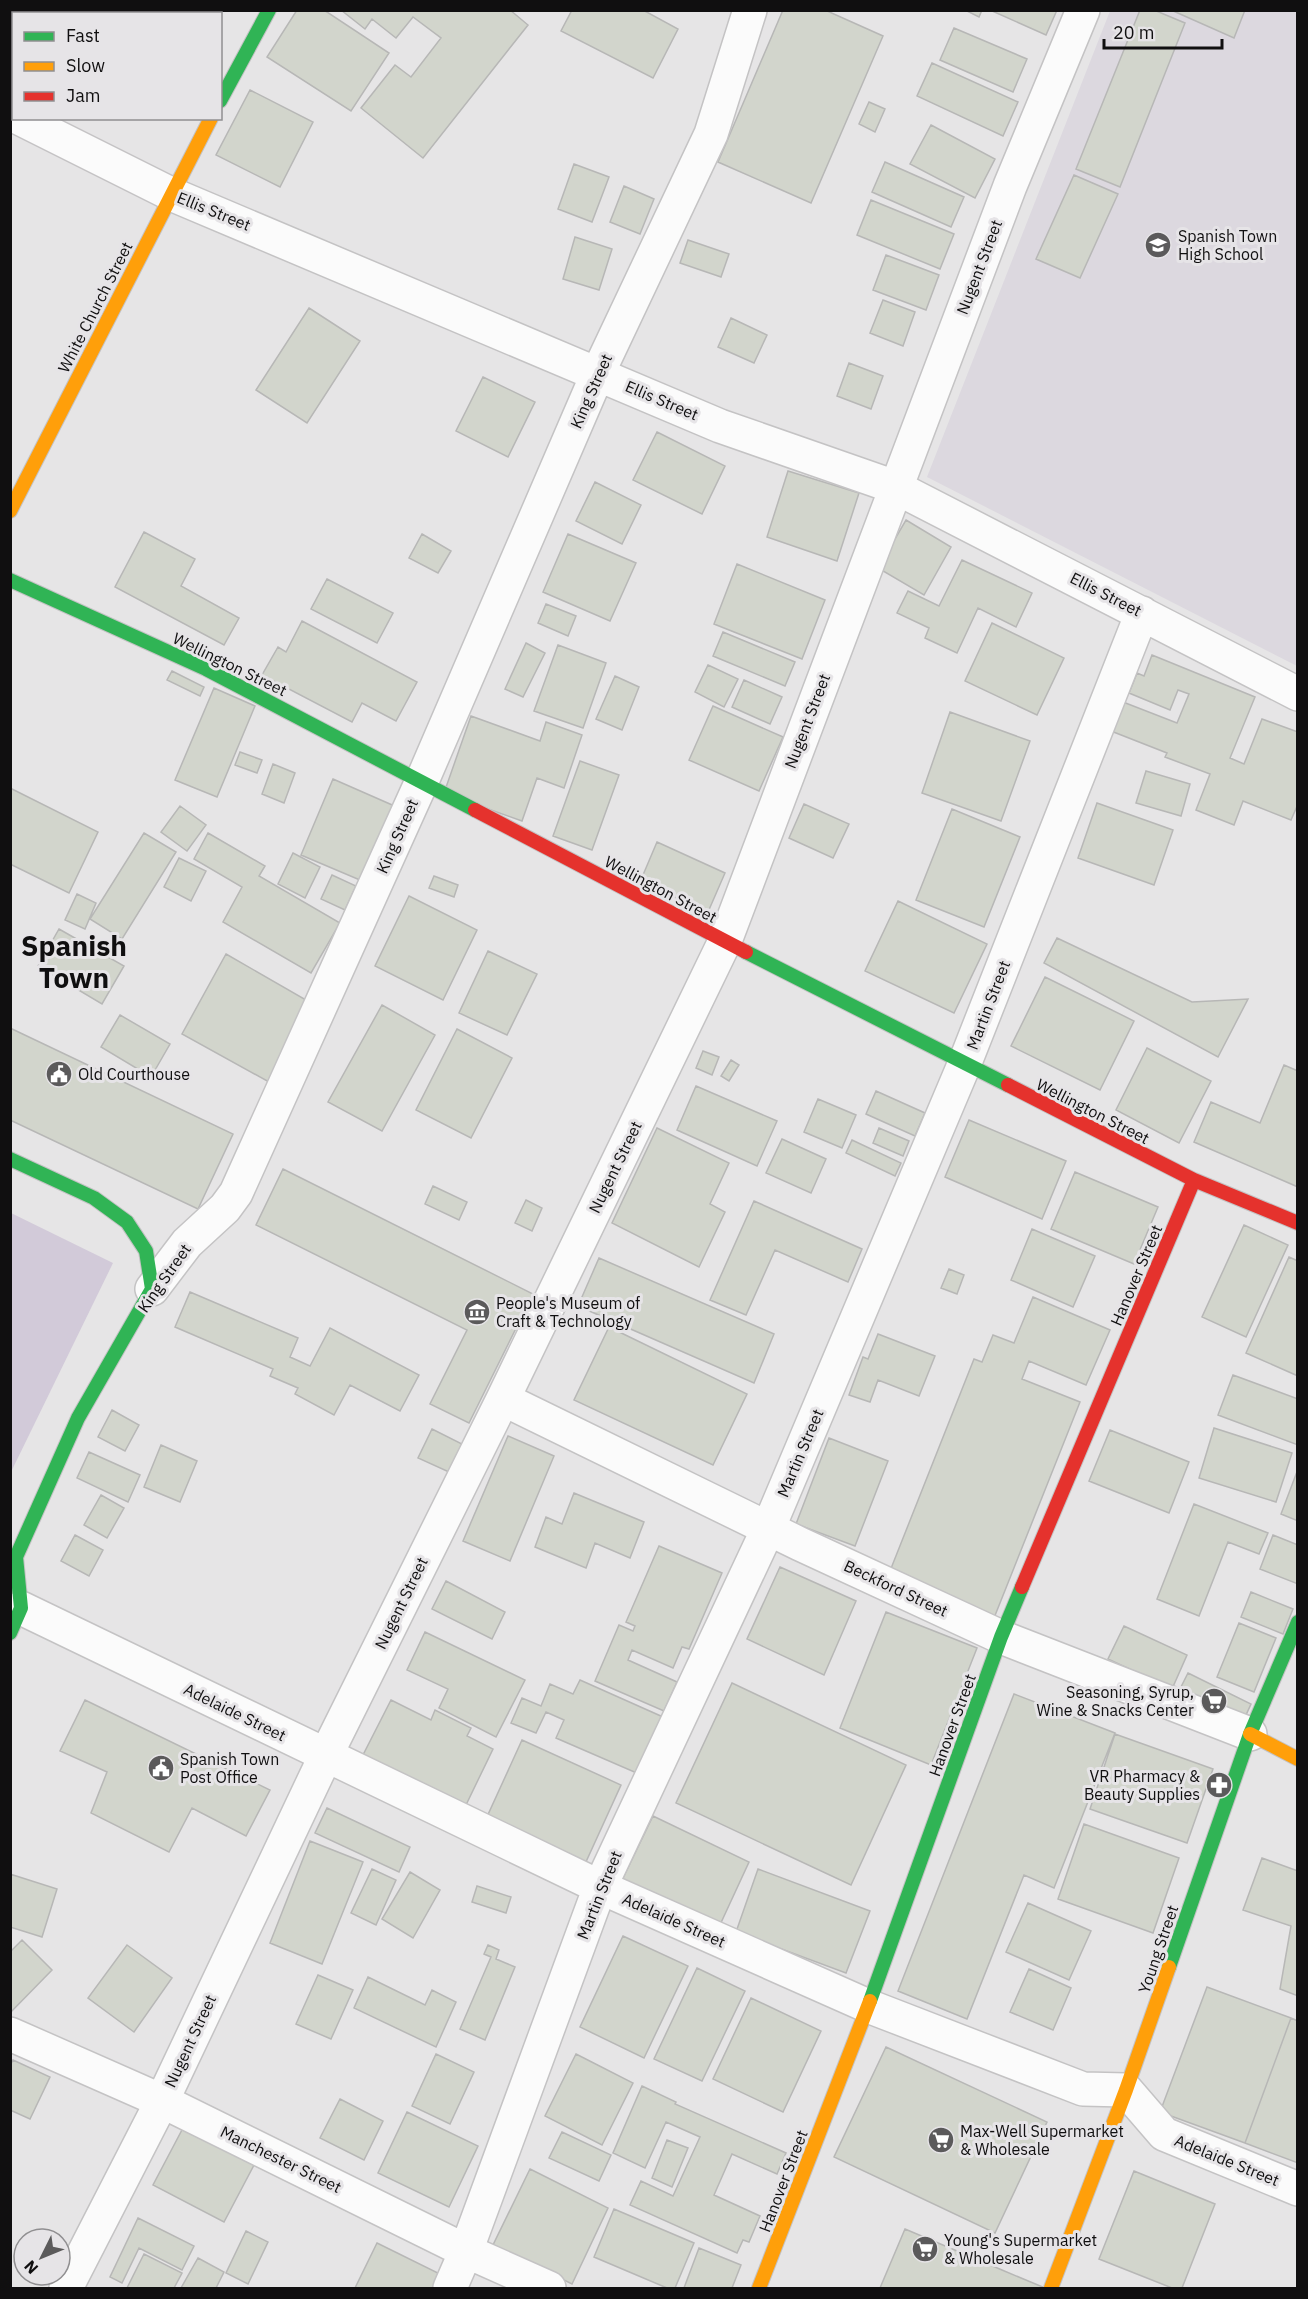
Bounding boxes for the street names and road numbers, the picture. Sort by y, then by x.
street label: Ellis Street [174,187,254,235]
street label: Nugent Street [952,217,1006,317]
street label: White Church Street [53,238,137,376]
street label: King Street [566,351,616,431]
street label: Ellis Street [622,376,702,424]
street label: Ellis Street [1067,568,1145,620]
street label: Wellington Street [170,628,290,700]
street label: Nugent Street [780,671,834,771]
street label: King Street [372,796,422,876]
street label: Wellington Street [601,851,721,927]
street label: Martin Street [962,958,1014,1052]
street label: Wellington Street [1033,1074,1153,1148]
street label: Nugent Street [584,1118,646,1216]
street label: Hanover Street [1106,1221,1166,1329]
street label: King Street [133,1240,195,1316]
street label: Martin Street [772,1406,828,1500]
street label: Nugent Street [370,1554,432,1652]
street label: Beckford Street [841,1555,951,1621]
street label: Hanover Street [924,1671,980,1779]
street label: Adelaide Street [181,1679,289,1745]
street label: Martin Street [572,1848,626,1942]
street label: Adelaide Street [619,1888,729,1952]
street label: Young Street [1134,1902,1182,1996]
street label: Nugent Street [160,1992,220,2090]
street label: Manchester Street [217,2121,345,2197]
street label: Hanover Street [754,2127,812,2235]
street label: Adelaide Street [1172,2130,1282,2190]

